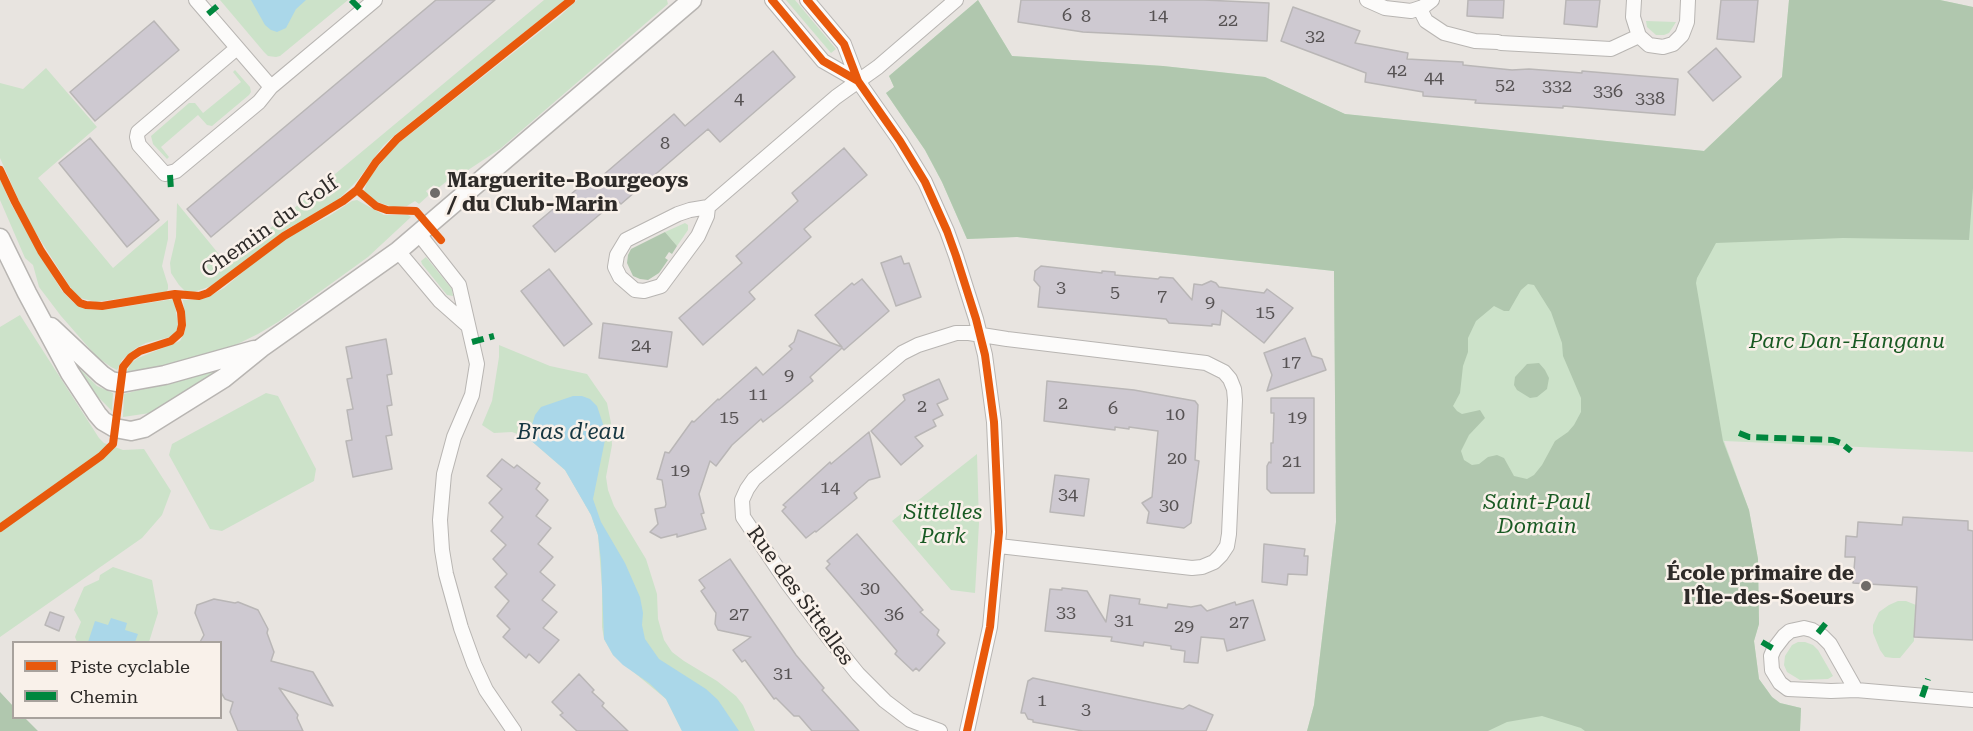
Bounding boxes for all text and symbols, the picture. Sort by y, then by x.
house number: 6 [1062,5,1072,27]
house number: 14 [1148,5,1168,27]
house number: 8 [1081,6,1091,28]
house number: 22 [1218,10,1238,32]
house number: 32 [1305,26,1325,48]
house number: 42 [1387,60,1407,82]
house number: 44 [1424,67,1444,89]
house number: 52 [1495,75,1515,97]
house number: 332 [1542,76,1572,98]
house number: 336 [1593,81,1623,103]
house number: 4 [734,88,744,110]
house number: 338 [1635,88,1665,110]
house number: 8 [660,133,670,155]
place label: Marguerite-Bourgeoys / du Club-Marin [447,168,688,218]
street label: Chemin du Golf [197,171,343,283]
marker: Marguerite-Bourgeoys / du Club-Marin [428,186,442,200]
house number: 3 [1056,277,1066,299]
house number: 5 [1110,282,1120,304]
house number: 7 [1157,286,1167,308]
house number: 9 [1205,292,1215,314]
house number: 15 [1255,302,1275,324]
park label: Parc Dan-Hanganu [1749,329,1945,355]
house number: 24 [631,335,651,357]
house number: 17 [1281,352,1301,374]
house number: 9 [784,365,794,387]
house number: 11 [748,384,768,406]
house number: 2 [1058,393,1068,415]
house number: 2 [917,396,927,418]
house number: 6 [1108,398,1118,420]
house number: 10 [1165,404,1185,426]
house number: 15 [719,407,739,429]
house number: 19 [1287,407,1307,429]
water label: Bras d'eau [517,420,625,446]
house number: 20 [1167,448,1187,470]
house number: 21 [1282,451,1302,473]
house number: 19 [670,460,690,482]
house number: 14 [820,477,840,499]
house number: 34 [1058,484,1078,506]
park label: Saint-Paul Domain [1484,490,1590,540]
house number: 30 [1159,495,1179,517]
park label: Sittelles Park [904,500,982,550]
street label: Rue des Sittelles [741,522,859,670]
place label: École primaire de l'Île-des-Soeurs [1667,561,1854,611]
house number: 30 [860,578,880,600]
marker: École primaire de l'Île-des-Soeurs [1859,579,1873,593]
house number: 33 [1056,602,1076,624]
house number: 27 [729,604,749,626]
house number: 36 [884,604,904,626]
house number: 31 [1114,610,1134,632]
house number: 27 [1229,612,1249,634]
house number: 29 [1174,616,1194,638]
legend [12,641,222,719]
text: Piste cyclable [70,656,190,677]
house number: 31 [773,663,793,685]
text: Chemin [70,686,138,707]
house number: 1 [1037,690,1047,712]
house number: 3 [1081,699,1091,721]

